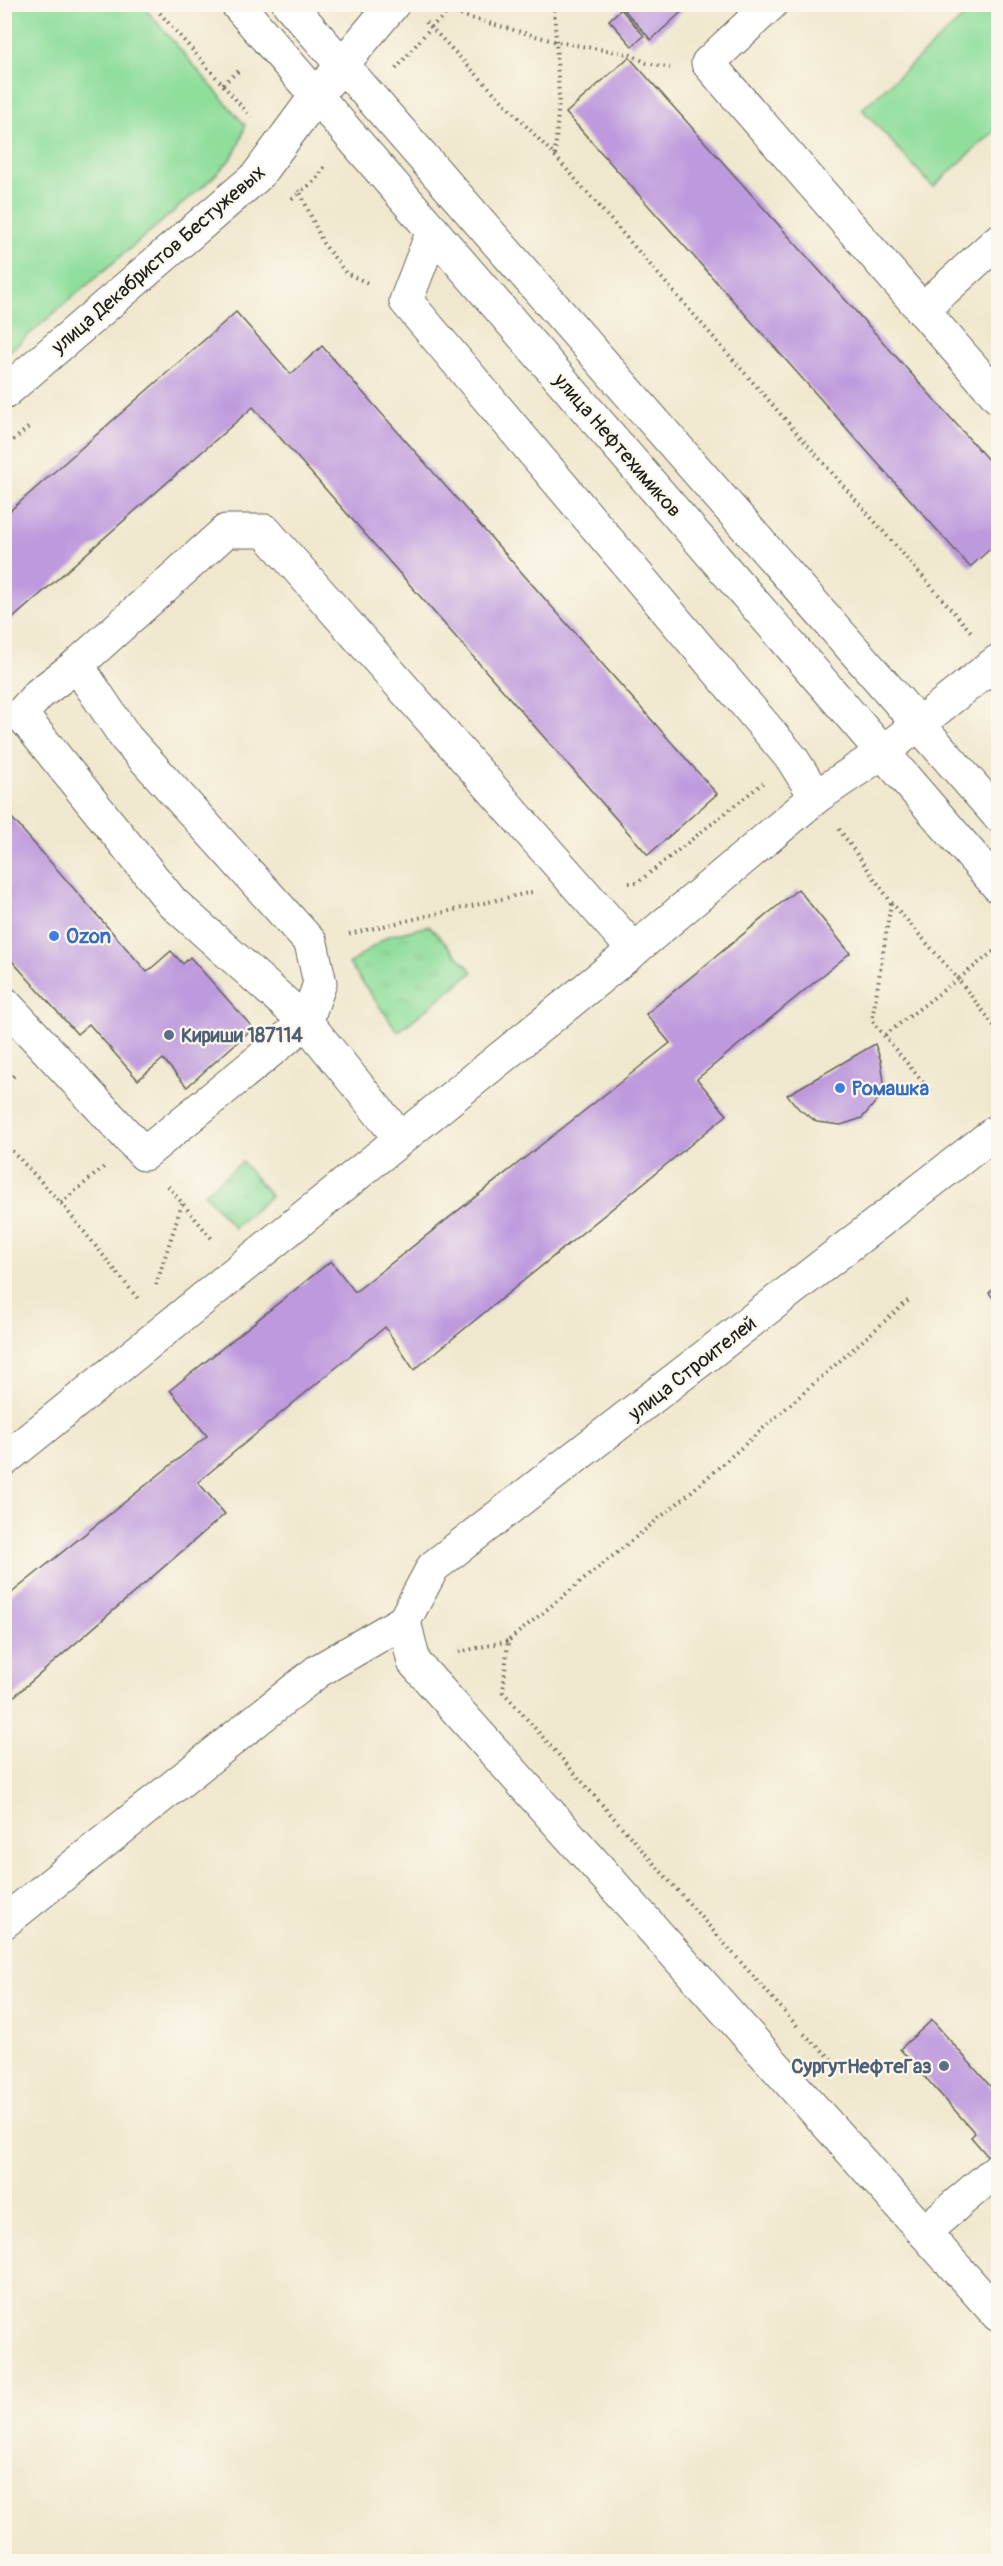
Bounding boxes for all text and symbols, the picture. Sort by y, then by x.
street label: улица Декабристов Бестужевых [46,160,270,360]
street label: улица Нефтехимиков [548,367,687,522]
place label: Ozon [66,924,111,949]
marker: Ozon [47,929,61,943]
place label: Кириши 187114 [181,1023,303,1048]
marker: Кириши 187114 [162,1028,176,1042]
place label: Ромашка [852,1076,929,1101]
marker: Ромашка [833,1081,847,1095]
street label: улица Строителей [623,1311,761,1427]
place label: СургутНефтеГаз [791,2054,932,2079]
marker: СургутНефтеГаз [937,2059,951,2073]

